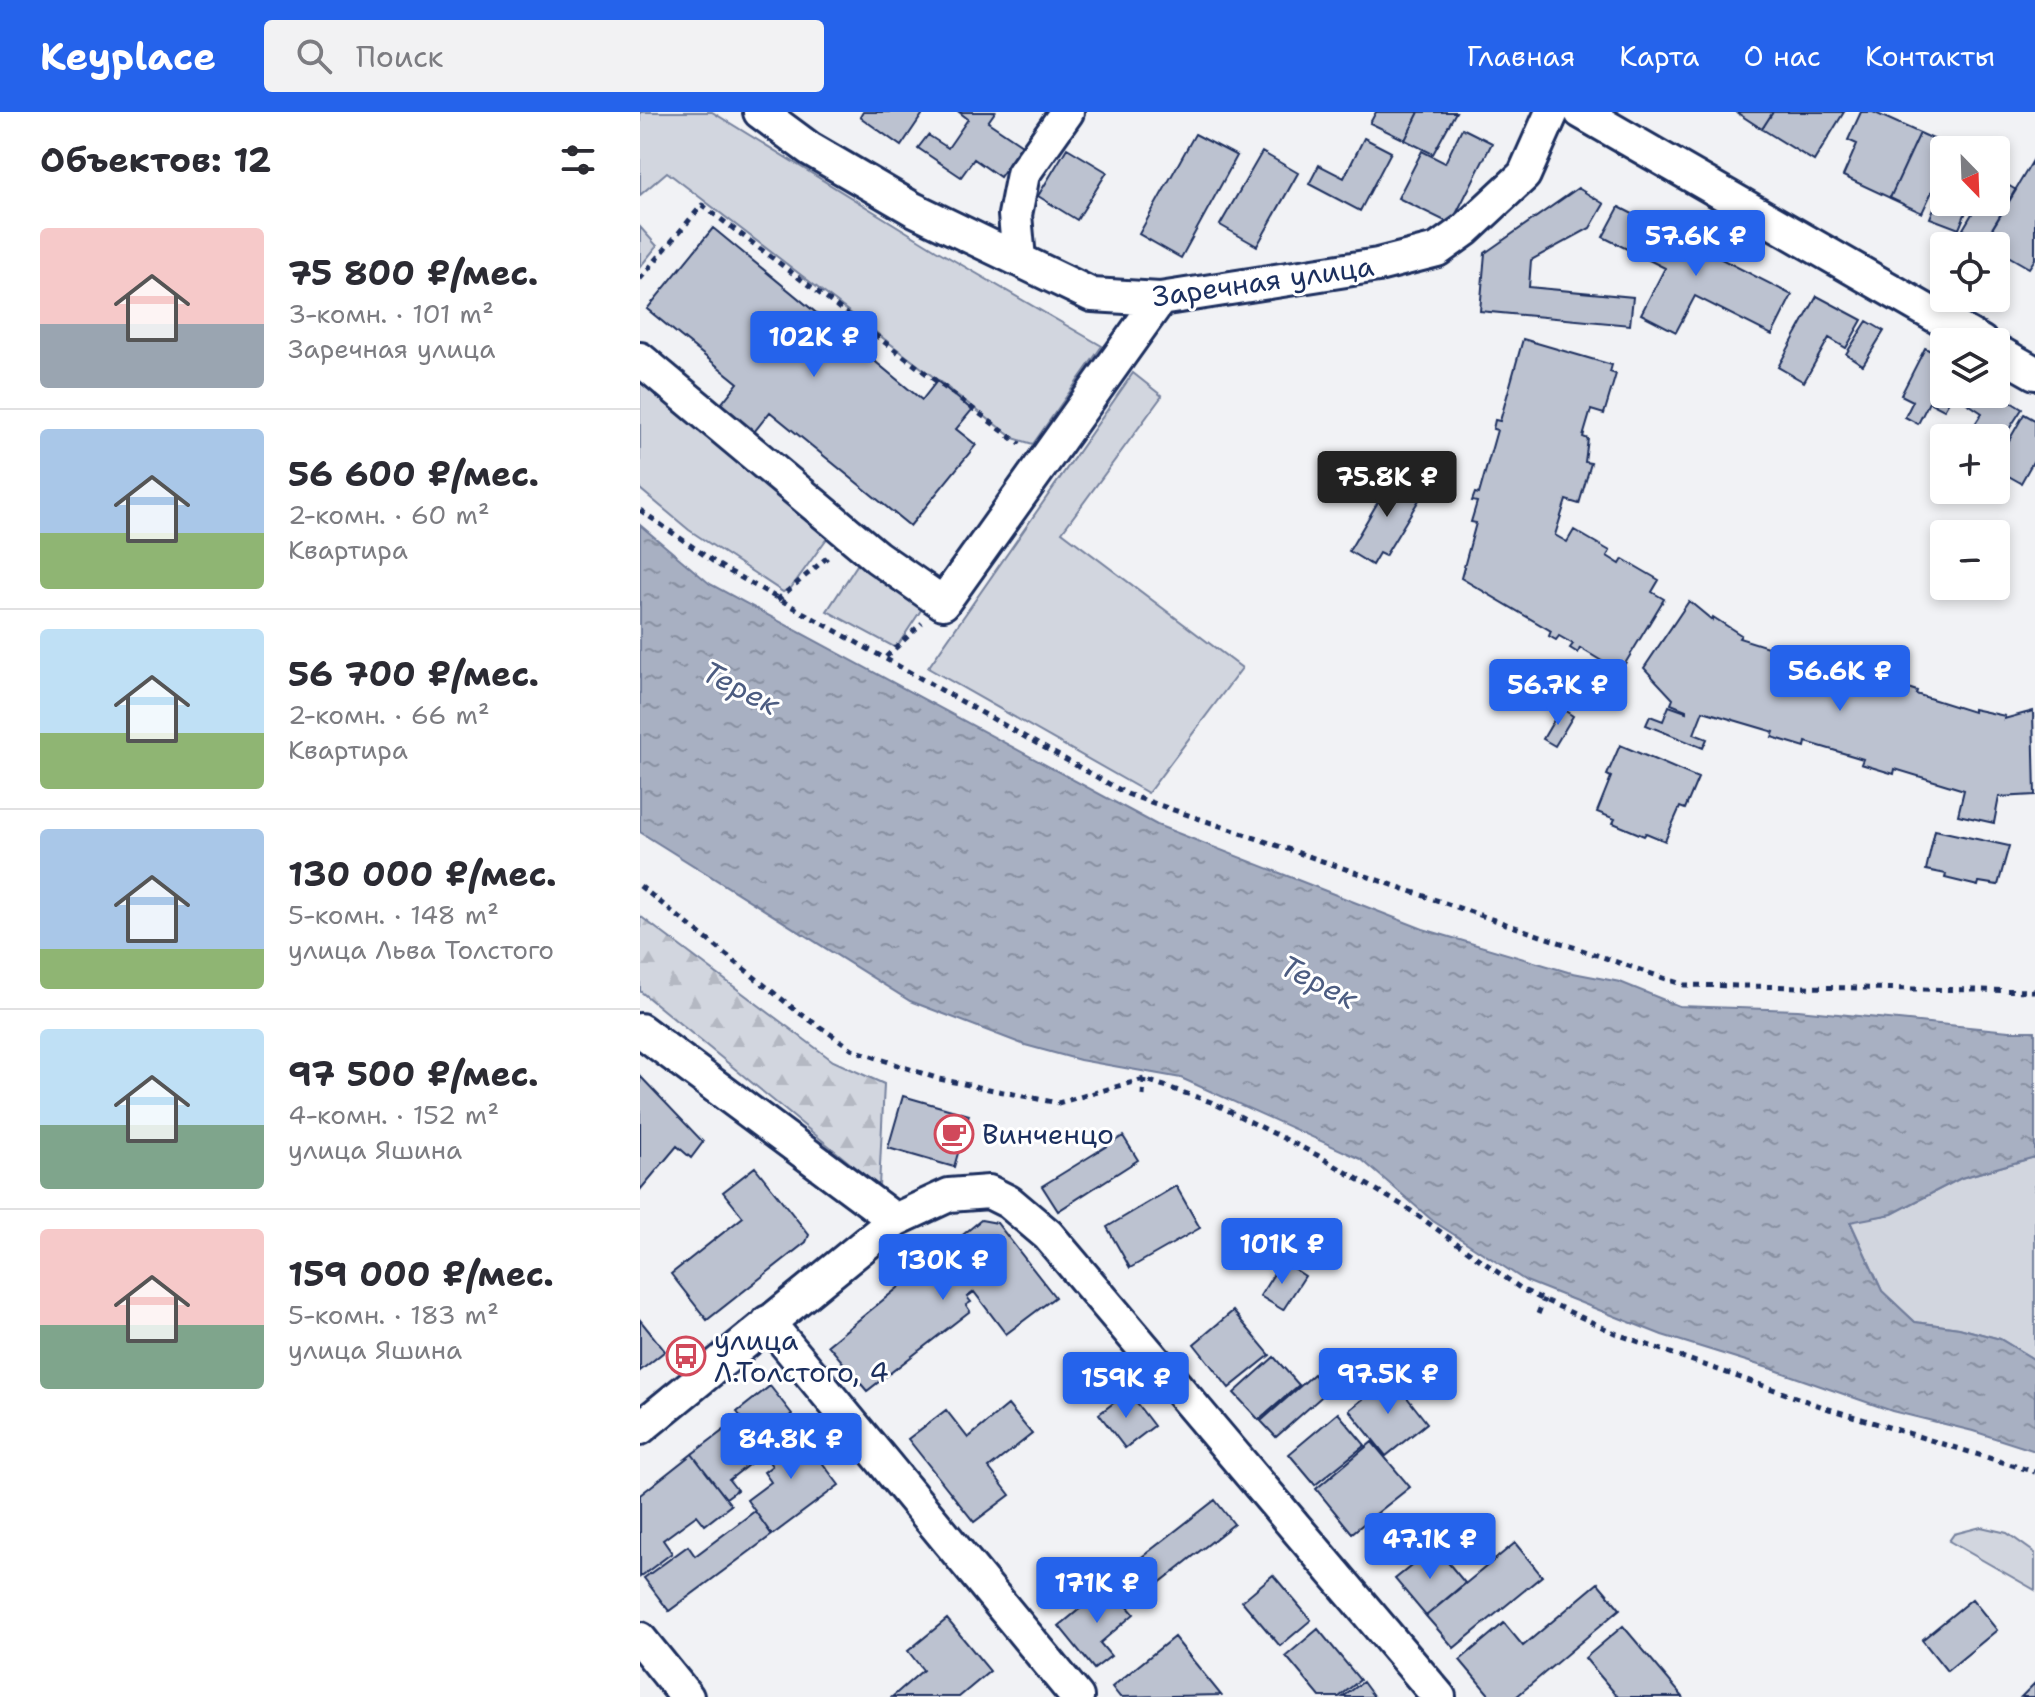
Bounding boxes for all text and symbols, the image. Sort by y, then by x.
search box [264,20,824,92]
text: Keyplace [40,31,216,82]
icon: search [292,34,336,78]
text: Поиск [356,36,444,77]
text: Главная [1467,37,1575,75]
text: Карта [1619,37,1699,75]
text: О нас [1743,37,1821,75]
text: Контакты [1865,37,1995,75]
north arrow [1930,136,2010,216]
map controls [1930,136,2010,600]
text: Объектов: 12 [40,137,271,183]
icon: filters [556,138,600,182]
pin: 57.6K ₽ [1622,210,1770,278]
text: 57.6K ₽ [1645,218,1747,253]
button: locate [1930,232,2010,312]
street label: Заречная улица [1150,247,1376,315]
text: 75 800 ₽/мес. [288,250,538,296]
icon: home [104,260,200,356]
text: 3-комн. · 101 m² [288,296,494,331]
pin: 102K ₽ [749,311,879,379]
text: 102K ₽ [768,319,860,354]
button: layers [1930,328,2010,408]
text: Заречная улица [288,331,495,366]
button: + [1930,424,2010,504]
text: 56 600 ₽/мес. [288,451,539,497]
pin: 75.8K ₽ [1313,451,1461,519]
text: 75.8K ₽ [1336,459,1438,494]
icon: home [104,461,200,557]
text: 2-комн. · 60 m² [288,497,490,532]
button: − [1930,520,2010,600]
text: Квартира [288,532,408,567]
pin: 56.6K ₽ [1766,645,1914,713]
text: 56 700 ₽/мес. [288,651,539,697]
water label: Терек [695,651,788,725]
text: 56.6K ₽ [1788,653,1892,688]
pin: 56.7K ₽ [1484,659,1632,727]
icon: home [104,661,200,757]
text: 56.7K ₽ [1507,667,1609,702]
text: 2-комн. · 66 m² [288,697,490,732]
text: Квартира [288,732,408,767]
text: 130 000 ₽/мес. [288,851,556,897]
icon: home [104,861,200,957]
text: 5-комн. · 148 m² [288,897,499,932]
text: улица Льва Толстого [288,932,554,967]
water label: Терек [1273,945,1366,1019]
text: 97 500 ₽/мес. [288,1051,539,1097]
icon: home [104,1061,200,1157]
text: 4-комн. · 152 m² [288,1097,499,1132]
cafe icon: Винченцо [933,1113,975,1155]
place label: Винченцо [982,1115,1114,1153]
text: улица Яшина [288,1132,462,1167]
pin: 101K ₽ [1217,1218,1347,1286]
text: 101K ₽ [1239,1226,1325,1261]
pin: 130K ₽ [878,1234,1008,1302]
text: 130K ₽ [897,1242,989,1277]
text: 159 000 ₽/мес. [288,1251,554,1297]
icon: home [104,1261,200,1357]
text: 5-комн. · 183 m² [288,1297,499,1332]
place label: улица Л.Толстого, 4 [714,1321,889,1391]
text: улица Яшина [288,1332,462,1367]
bus stop icon: улица Л.Толстого, 4 [665,1335,707,1377]
pin: 97.5K ₽ [1314,1348,1462,1416]
pin: 159K ₽ [1061,1352,1191,1420]
text: 97.5K ₽ [1337,1356,1439,1391]
text: 159K ₽ [1081,1360,1171,1395]
pin: 84.8K ₽ [717,1413,865,1481]
text: 84.8K ₽ [739,1421,843,1456]
pin: 47.1K ₽ [1356,1513,1504,1581]
text: 47.1K ₽ [1383,1521,1477,1556]
pin: 171K ₽ [1032,1557,1162,1625]
text: 171K ₽ [1054,1565,1140,1600]

